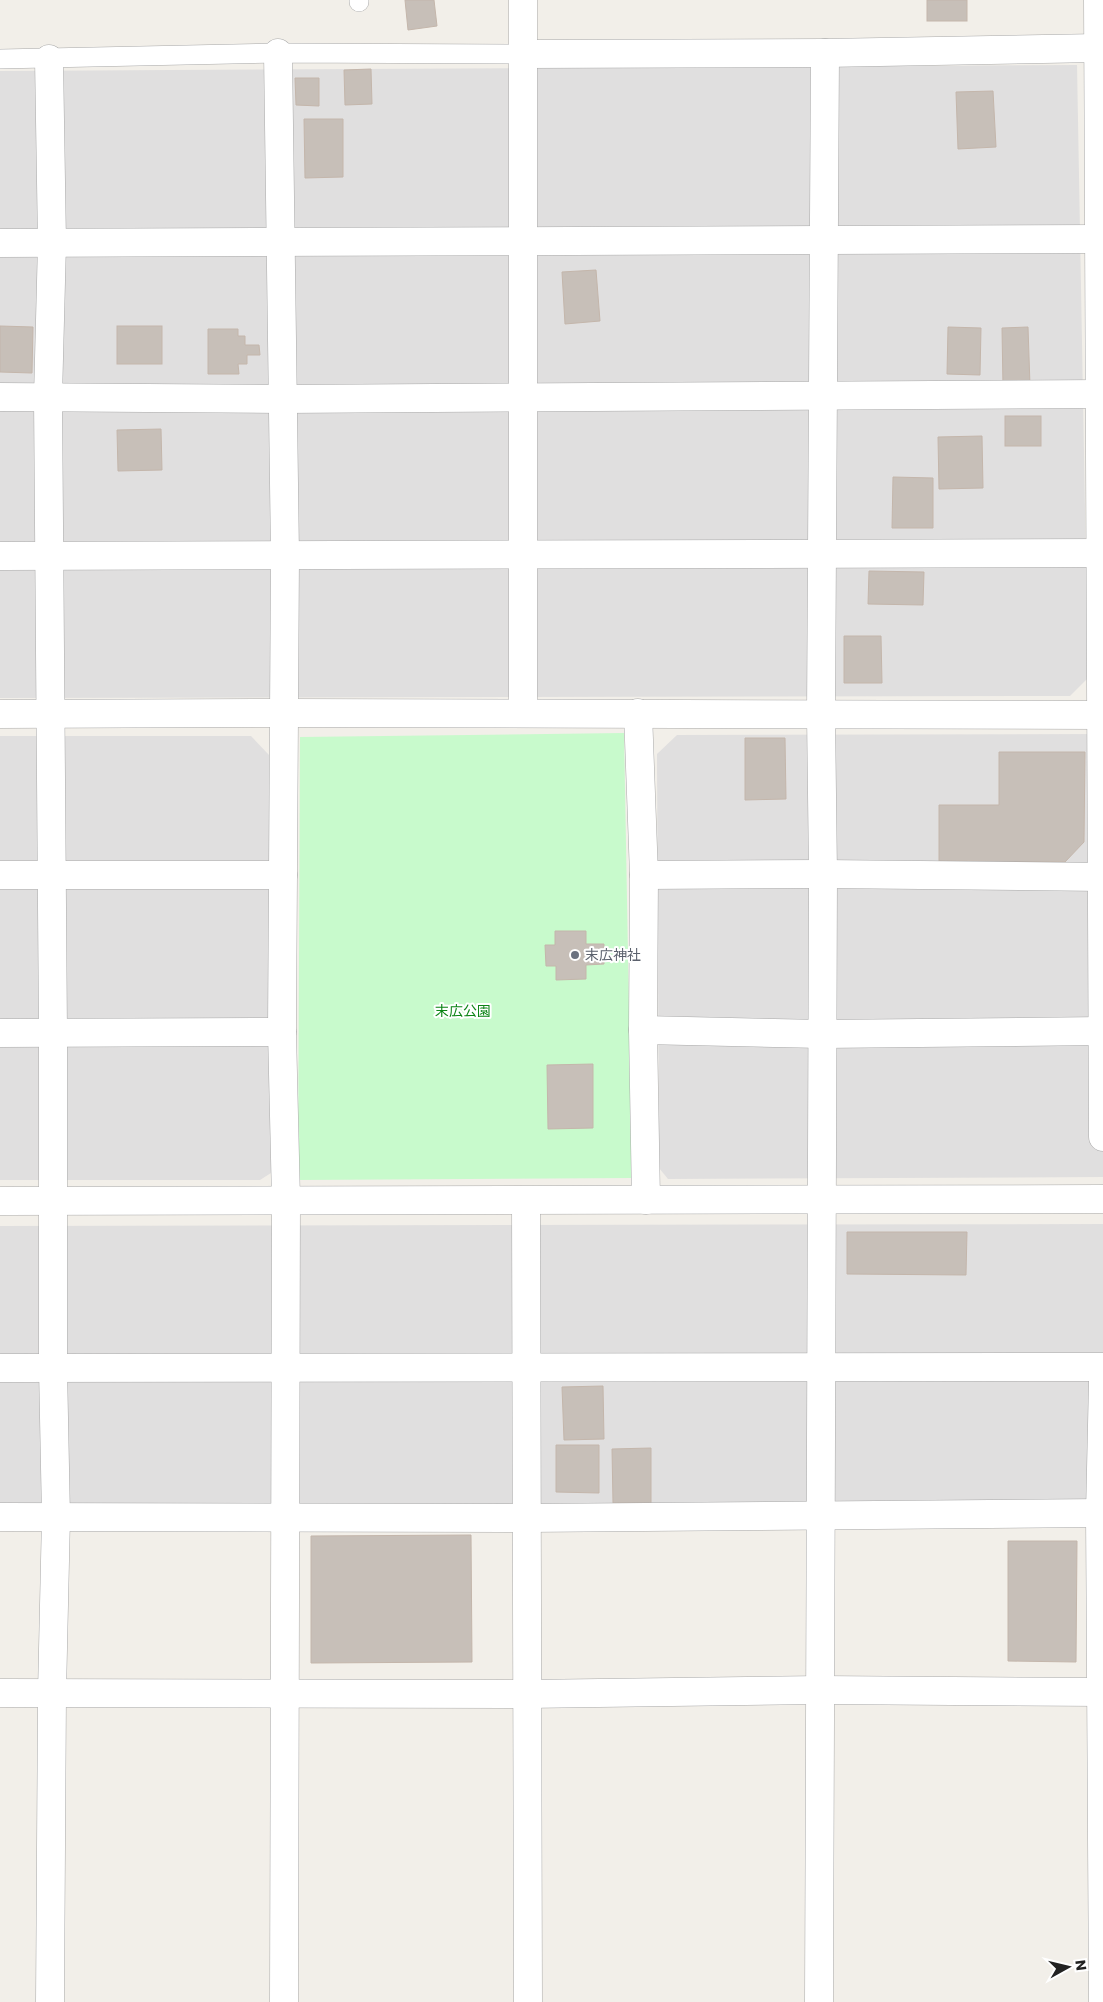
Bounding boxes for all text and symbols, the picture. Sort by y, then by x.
place label: 末広神社 [585,945,641,965]
marker: 末広神社 [569,949,581,961]
park label: 末広公園 [435,1001,491,1021]
north arrow [1043,1942,1093,1992]
text: N [1070,1959,1092,1972]

